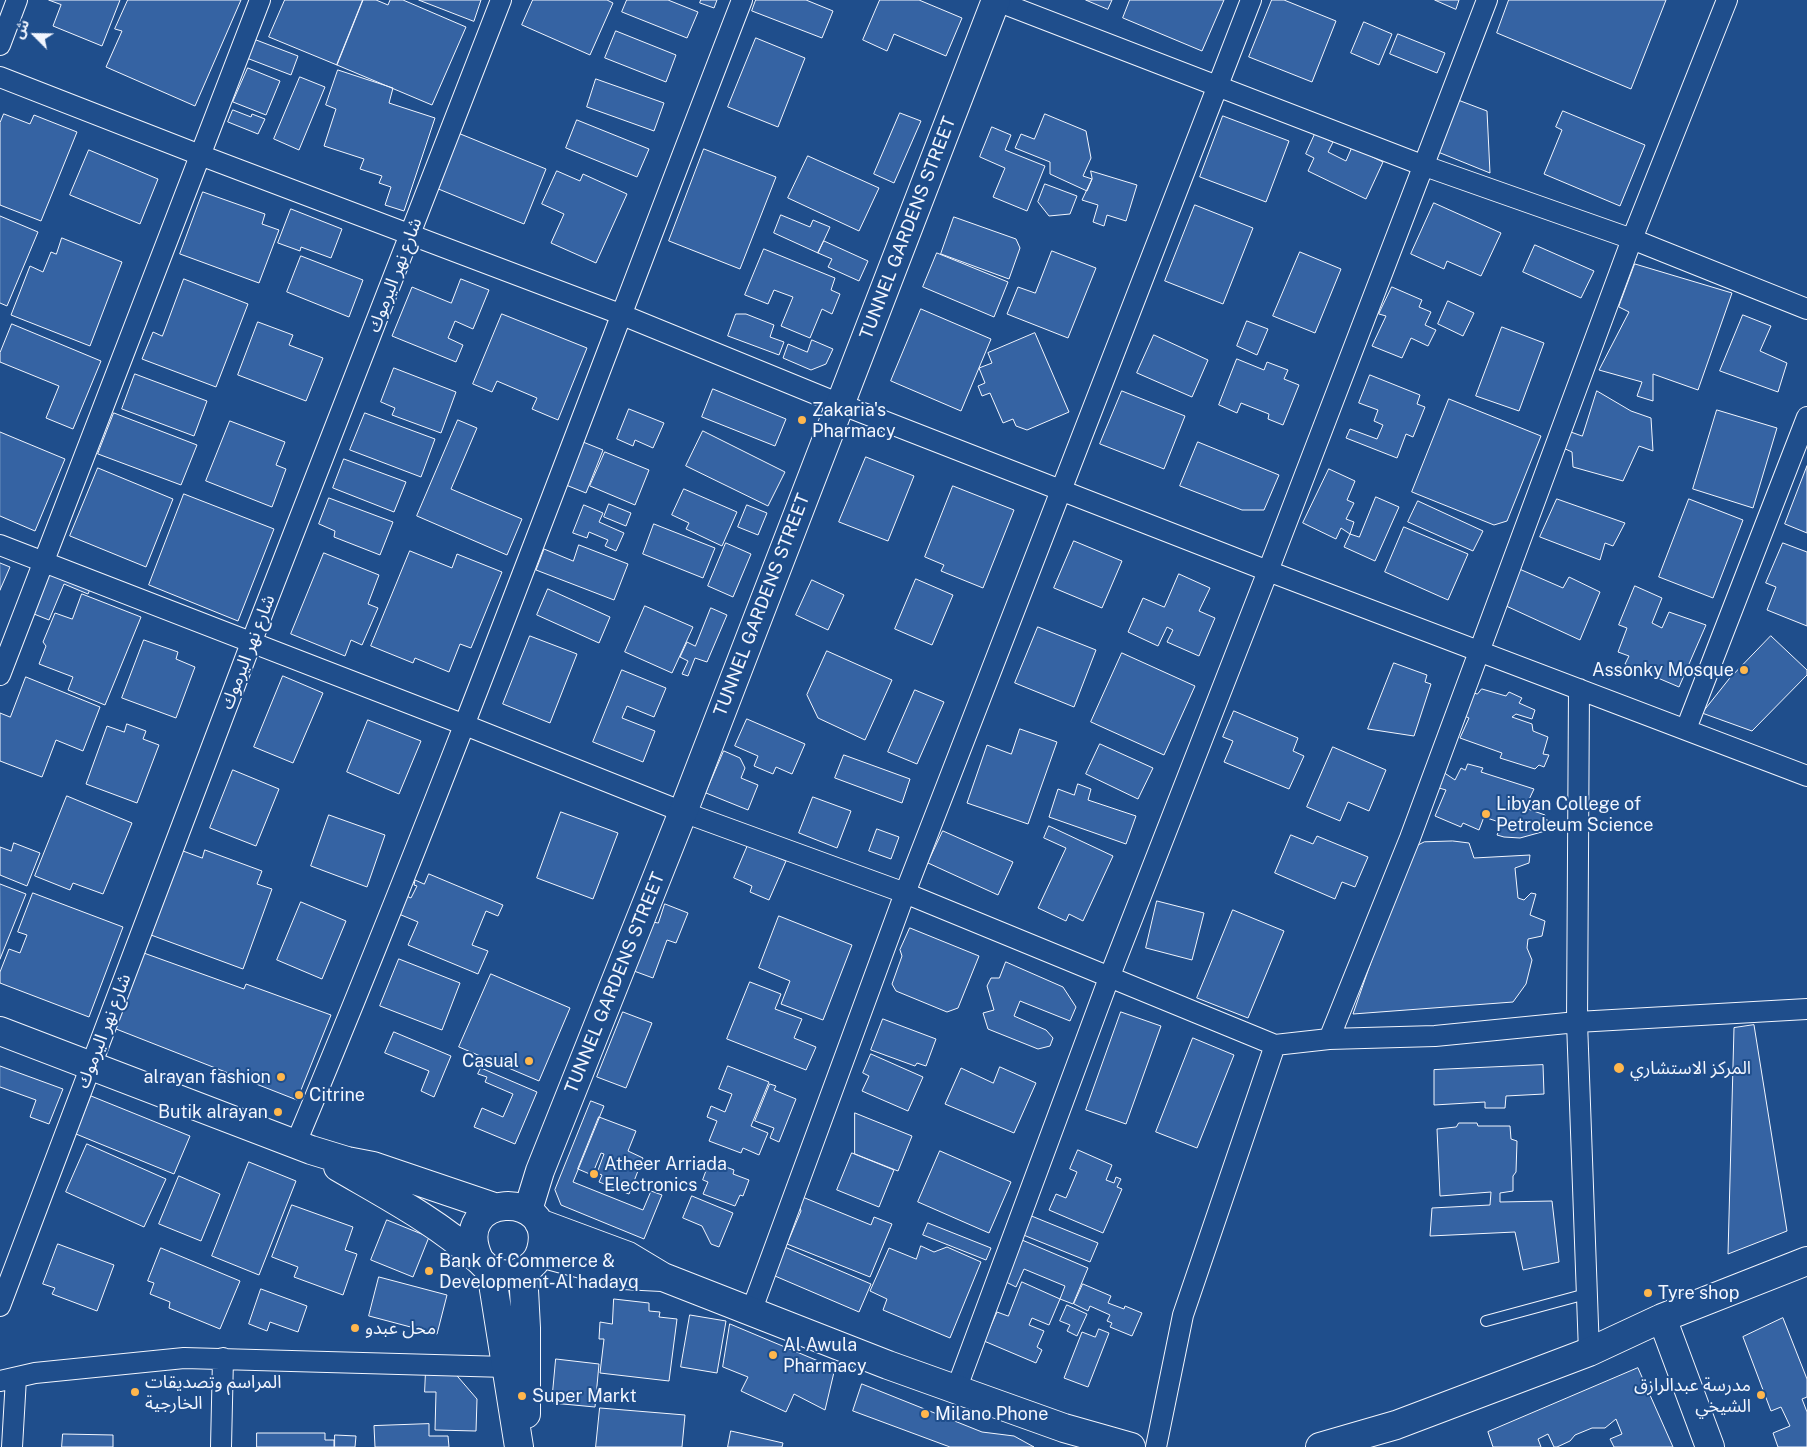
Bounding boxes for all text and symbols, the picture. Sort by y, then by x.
north arrow [10,10,60,60]
text: ش [10,17,32,41]
street label: TUNNEL GARDENS STREET [856,114,960,342]
street label: شارع نهر اليرموك [363,215,427,335]
place label: Zakaria's Pharmacy [812,399,896,442]
marker: Zakaria's Pharmacy [796,414,808,426]
street label: TUNNEL GARDENS STREET [710,491,814,719]
street label: شارع نهر اليرموك [216,592,280,712]
place label: Assonky Mosque [1592,659,1734,681]
marker: Assonky Mosque [1738,664,1750,676]
place label: Libyan College of Petroleum Science [1496,793,1654,836]
marker: Libyan College of Petroleum Science [1480,808,1492,820]
street label: TUNNEL GARDENS STREET [561,869,669,1097]
street label: شارع نهر اليرموك [72,971,136,1091]
place label: Casual [462,1050,519,1072]
marker: Casual [523,1055,535,1067]
place label: المركز الاستشاري [1630,1057,1751,1079]
marker: المركز الاستشاري [1612,1061,1626,1075]
place label: alrayan fashion [144,1066,271,1088]
marker: alrayan fashion [275,1071,287,1083]
place label: Citrine [309,1084,365,1106]
marker: Citrine [293,1089,305,1101]
place label: Butik alrayan [158,1101,268,1123]
marker: Butik alrayan [272,1106,284,1118]
place label: Atheer Arriada Electronics [604,1153,727,1196]
marker: Atheer Arriada Electronics [588,1168,600,1180]
place label: Bank of Commerce & Development-Al hadayq [439,1250,639,1292]
marker: Bank of Commerce & Development-Al hadayq [423,1265,435,1277]
place label: Tyre shop [1658,1282,1739,1304]
marker: Tyre shop [1642,1287,1654,1299]
place label: محل عبدو [365,1317,436,1339]
marker: محل عبدو [349,1322,361,1334]
place label: Al Awula Pharmacy [783,1334,867,1376]
marker: Al Awula Pharmacy [767,1349,779,1361]
place label: المراسم وتصديقات الخارجية [145,1371,281,1414]
place label: مدرسة عبدالرازق الشيخي [1634,1374,1751,1416]
place label: Super Markt [532,1385,637,1407]
marker: المراسم وتصديقات الخارجية [129,1386,141,1398]
marker: مدرسة عبدالرازق الشيخي [1755,1389,1767,1401]
marker: Super Markt [516,1390,528,1402]
place label: Milano Phone [935,1403,1048,1425]
marker: Milano Phone [919,1408,931,1420]

